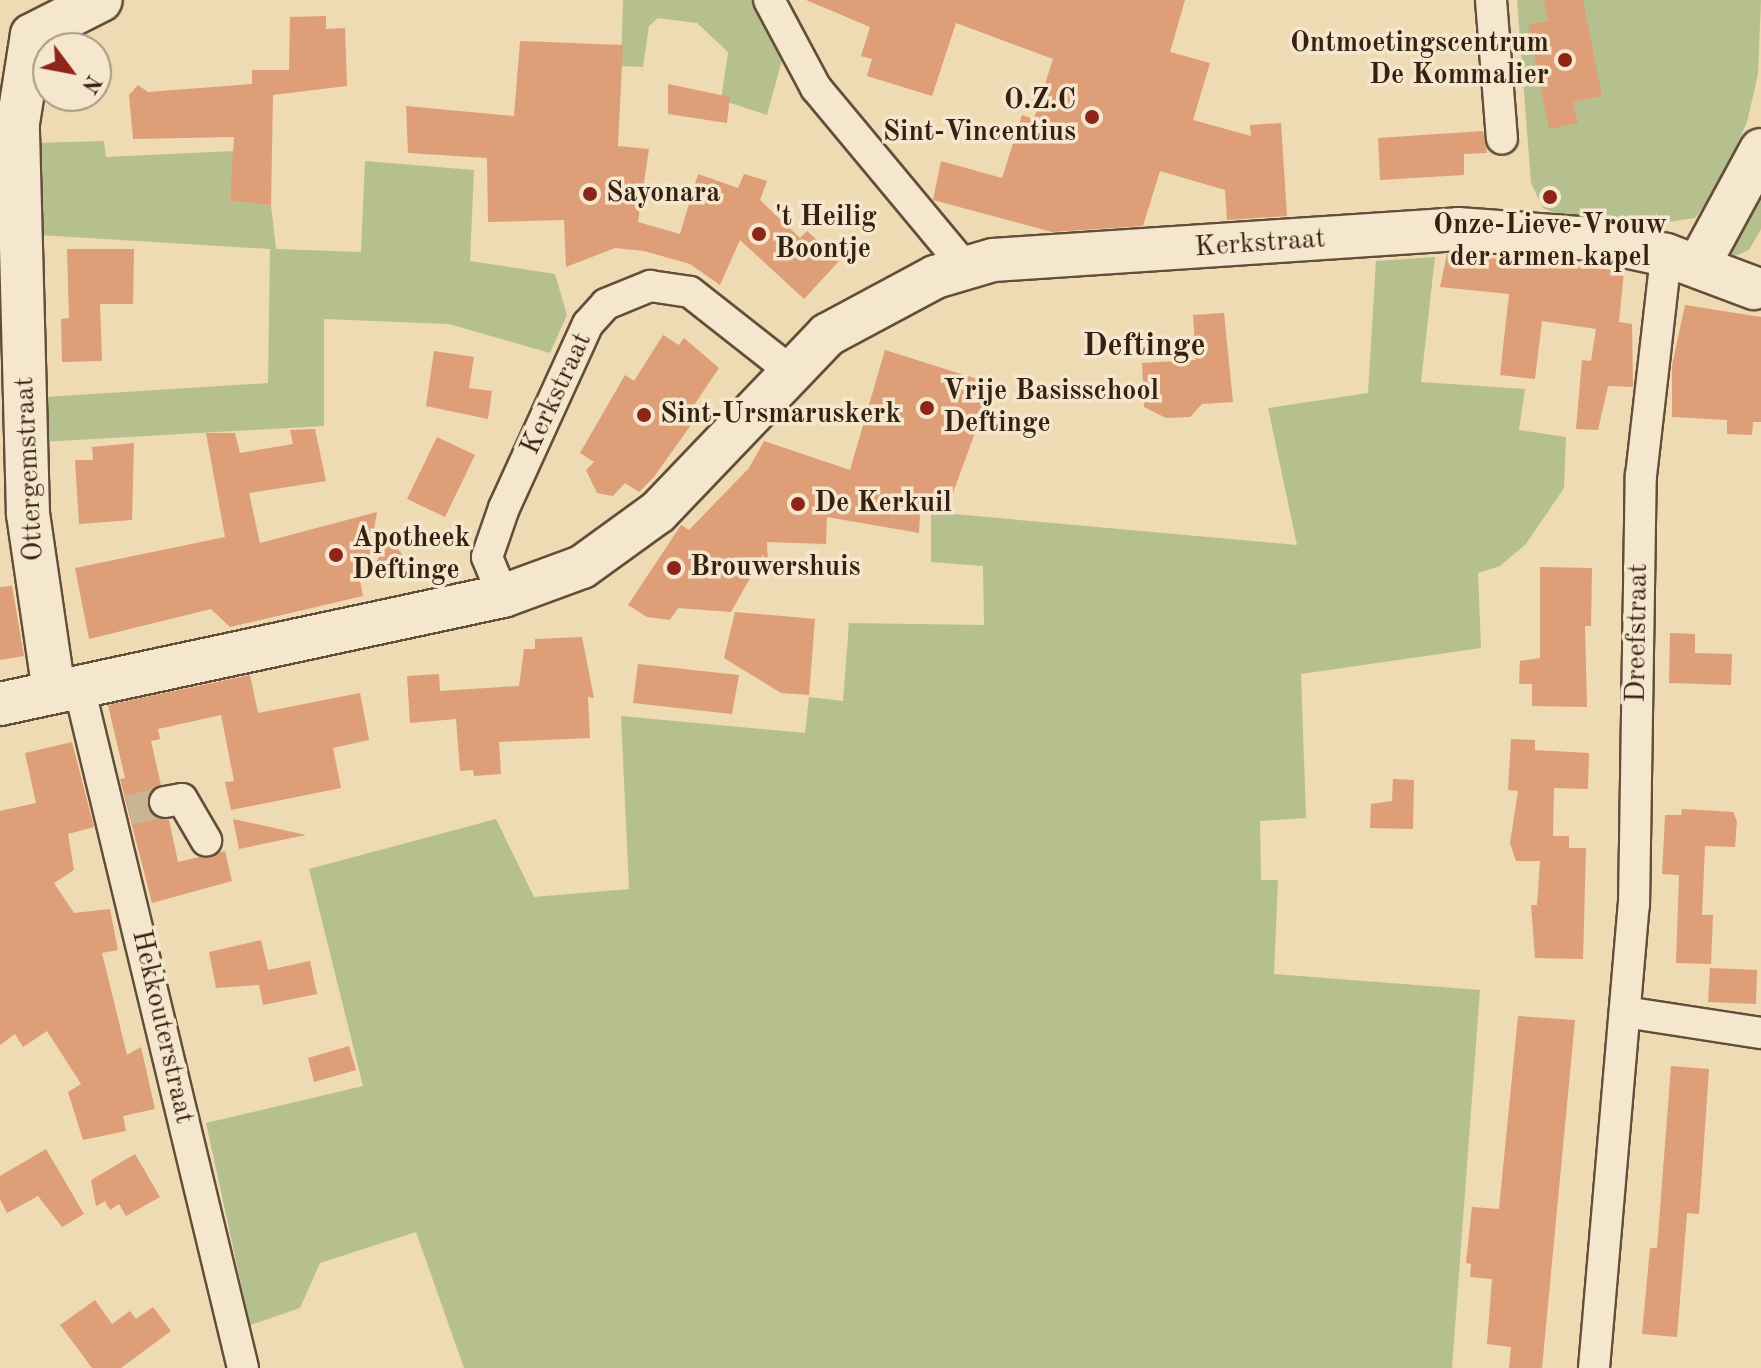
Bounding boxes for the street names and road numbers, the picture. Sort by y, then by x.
street label: Kerkstraat [1193,223,1327,265]
street label: Kerkstraat [514,328,600,460]
street label: Ottergemstraat [8,376,52,562]
street label: Dreefstraat [1620,563,1656,703]
street label: Hekkouterstraat [123,927,201,1127]

